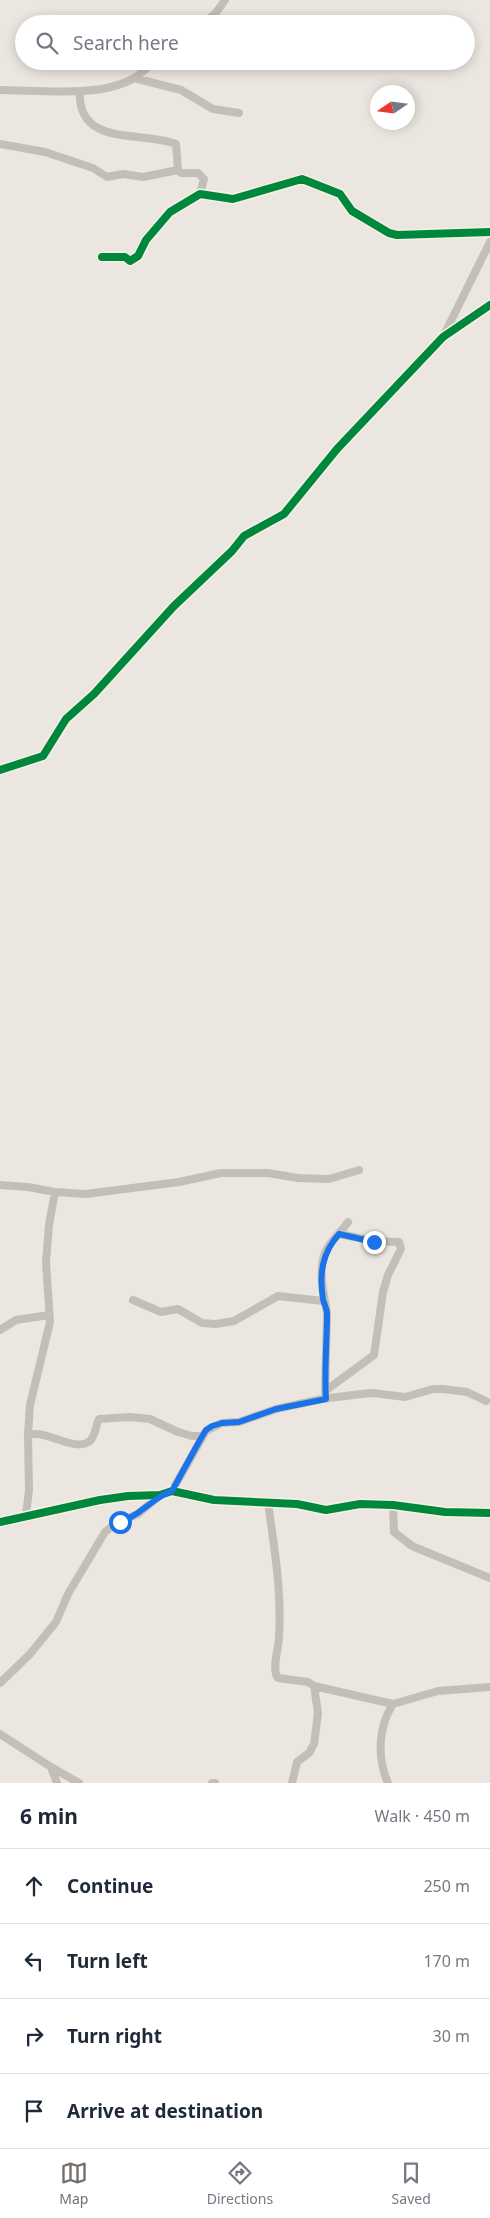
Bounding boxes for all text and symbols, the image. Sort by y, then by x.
search box [15,15,475,70]
icon: search [33,29,61,57]
text: Search here [73,30,179,56]
north arrow [370,85,415,130]
route end [363,1231,386,1254]
route start [109,1511,132,1534]
text: 6 min [20,1802,78,1830]
text: Walk · 450 m [375,1805,470,1827]
icon: ahead [20,1872,48,1900]
text: Continue [67,1873,153,1899]
text: 250 m [423,1875,470,1897]
icon: left [20,1947,48,1975]
text: Turn left [67,1948,148,1974]
text: 170 m [423,1950,470,1972]
icon: right [20,2022,48,2050]
text: Turn right [67,2023,162,2049]
text: 30 m [433,2025,470,2047]
icon: arrive [20,2097,48,2125]
text: Arrive at destination [67,2098,263,2124]
tab: Map [59,2159,88,2208]
tab: Directions [207,2159,273,2208]
tab: Saved [392,2159,431,2208]

